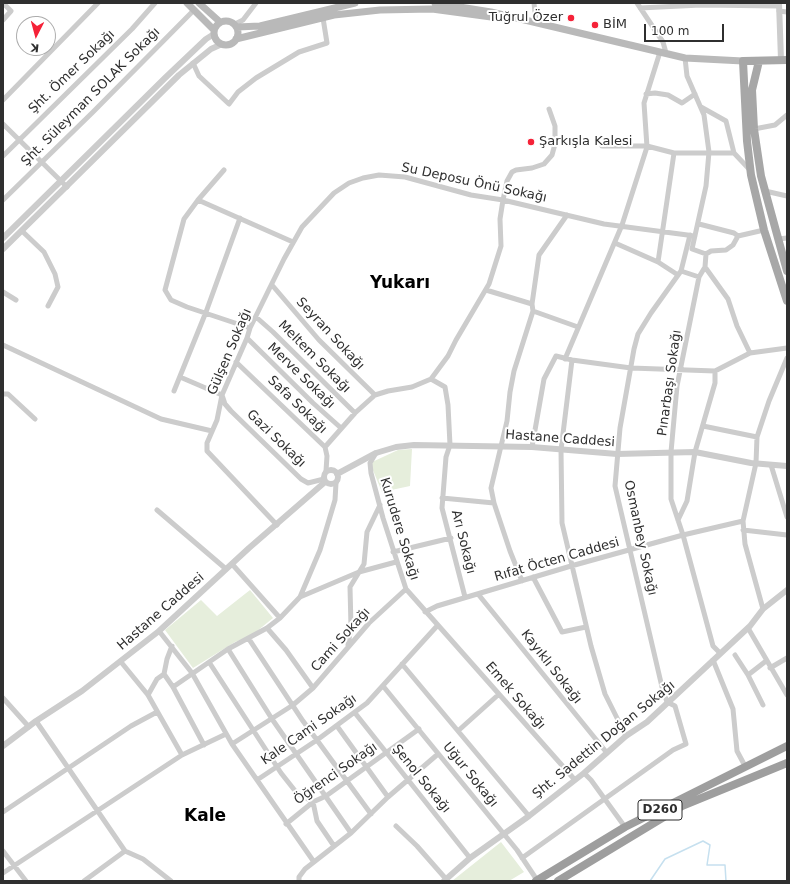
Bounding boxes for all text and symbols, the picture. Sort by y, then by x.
place label: Tuğrul Özer [489,10,563,26]
marker: Tuğrul Özer [566,13,576,23]
north arrow [16,16,56,56]
scale bar [646,16,726,42]
place label: BİM [603,17,627,33]
marker: BİM [590,20,600,30]
street label: Şht. Süleyman SOLAK Sokağı [18,24,164,170]
text: 100 m [651,24,689,38]
street label: Şht. Ömer Sokağı [26,27,118,117]
place label: Şarkışla Kalesi [539,134,632,150]
marker: Şarkışla Kalesi [526,137,536,147]
street label: Su Deposu Önü Sokağı [400,160,548,206]
district label: Yukarı [370,274,430,294]
street label: Seyran Sokağı [293,295,367,373]
street label: Gülşen Sokağı [205,306,255,398]
street label: Meltem Sokağı [275,318,353,396]
street label: Pınarbaşı Sokağı [655,329,685,437]
street label: Merve Sokağı [264,340,338,412]
street label: Safa Sokağı [264,373,330,437]
street label: Gazi Sokağı [243,407,309,471]
street label: Hastane Caddesi [505,427,615,451]
street label: Kurudere Sokağı [376,476,422,582]
street label: Osmanbey Sokağı [620,479,660,597]
street label: Arı Sokağı [448,508,478,576]
street label: Rıfat Öcten Caddesi [493,535,621,585]
street label: Hastane Caddesi [114,570,208,654]
street label: Cami Sokağı [308,605,374,675]
street label: Kayıklı Sokağı [517,627,585,707]
street label: Emek Sokağı [482,659,548,733]
street label: Şht. Sadettin Doğan Sokağı [530,678,678,802]
street label: Kale Cami Sokağı [258,691,360,769]
street label: Uğur Sokağı [439,739,501,811]
street label: Öğrenci Sokağı [291,740,381,808]
street label: Şenol Sokağı [389,742,453,816]
road number: D260 [638,800,682,820]
district label: Kale [184,807,226,827]

